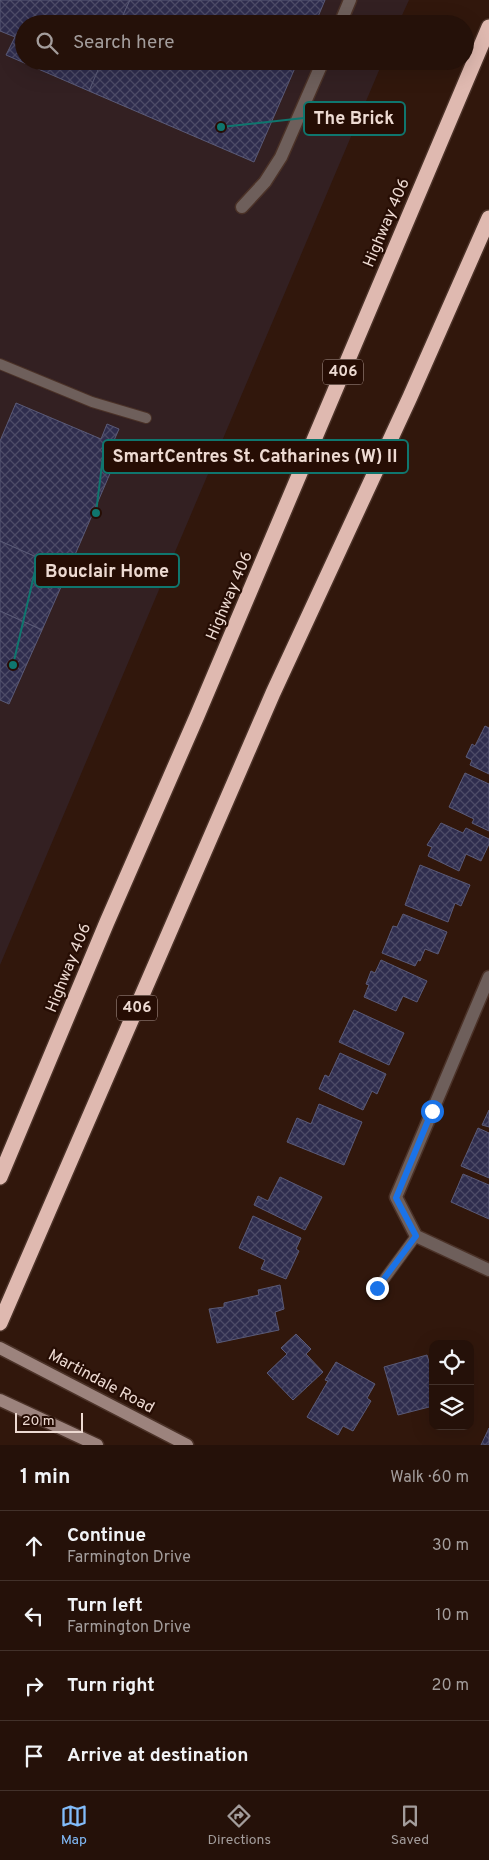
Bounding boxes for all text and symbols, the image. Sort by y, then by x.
search box [15,15,474,70]
icon: search [33,29,61,57]
text: Search here [73,31,175,55]
callout: The Brick [304,102,405,135]
text: The Brick [314,108,394,131]
street label: Highway 406 [359,175,415,271]
road number: 406 [323,360,363,384]
callout: SmartCentres St. Catharines (W) II [103,440,408,473]
text: SmartCentres St. Catharines (W) II [113,446,397,469]
street label: Highway 406 [202,548,258,644]
callout: Bouclair Home [35,554,179,587]
text: Bouclair Home [45,561,169,584]
street label: Highway 406 [42,920,96,1016]
road number: 406 [117,996,157,1020]
route start [421,1100,444,1123]
route end [366,1277,389,1300]
map controls [429,1340,474,1430]
button: locate [429,1340,474,1385]
street label: Martindale Road [44,1346,158,1418]
button: layers [429,1385,474,1430]
scale bar [15,1410,82,1433]
text: 20 m [22,1413,55,1430]
text: 1 min [20,1464,70,1491]
text: Walk · 60 m [390,1468,469,1488]
text: Continue [67,1524,146,1548]
icon: ahead [20,1532,48,1560]
text: 30 m [432,1536,469,1556]
text: Farmington Drive [67,1548,191,1568]
text: Turn left [67,1594,143,1618]
icon: left [20,1602,48,1630]
text: 10 m [435,1606,469,1626]
text: Farmington Drive [67,1618,191,1638]
icon: right [20,1672,48,1700]
text: Turn right [67,1674,155,1698]
text: 20 m [432,1676,469,1696]
icon: arrive [20,1742,48,1770]
text: Arrive at destination [67,1744,248,1768]
tab: Map [60,1802,88,1849]
tab: Directions [207,1802,271,1849]
tab: Saved [391,1802,429,1849]

